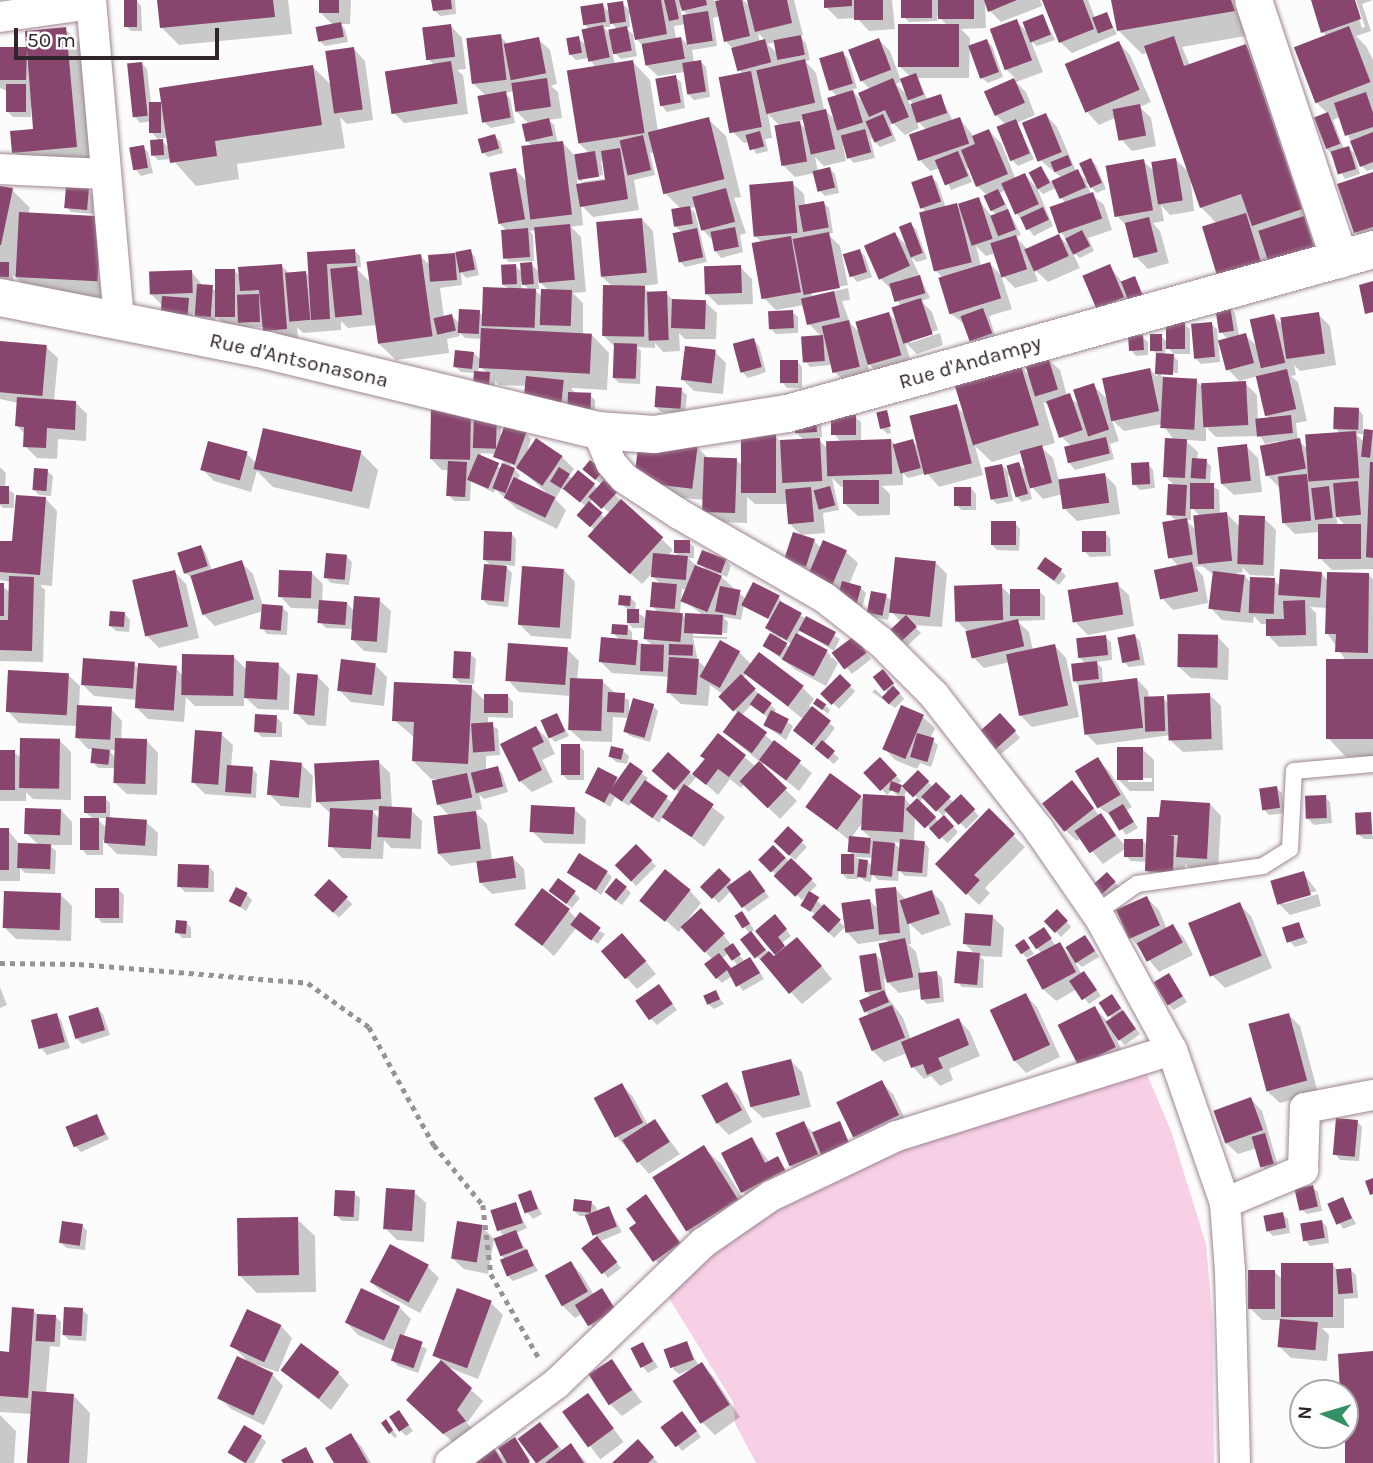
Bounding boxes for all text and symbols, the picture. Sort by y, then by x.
scale bar [18,14,222,58]
text: 50 m [27,28,76,52]
street label: Rue d'Antsonasona [207,327,391,393]
street label: Rue d'Andampy [896,330,1044,394]
north arrow [1289,1379,1359,1449]
text: N [1294,1405,1316,1420]

